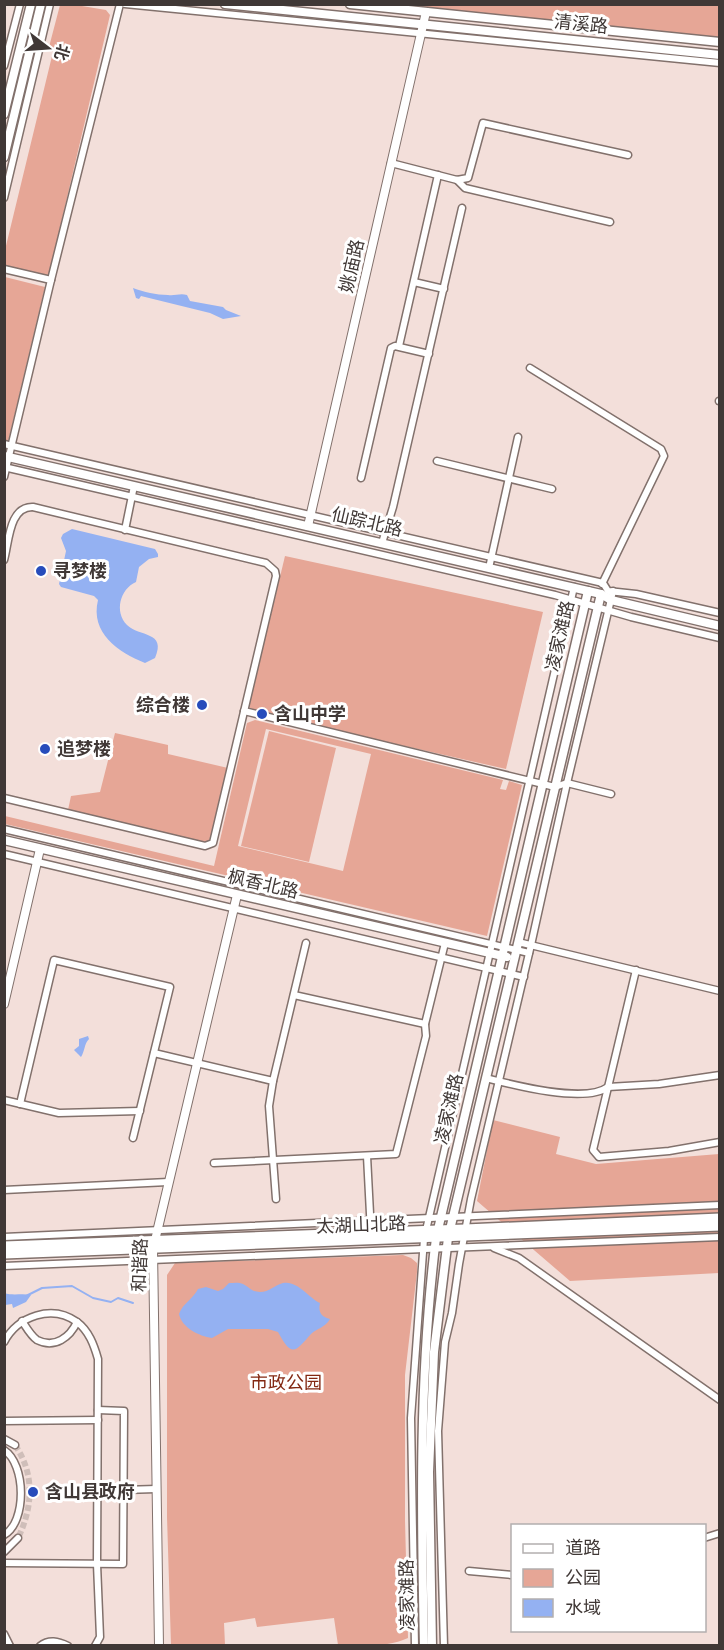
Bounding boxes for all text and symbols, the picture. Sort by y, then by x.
street label: 清溪路 [553,10,609,37]
north arrow [18,18,78,78]
text: 北 [50,42,73,63]
street label: 姚庙路 [335,237,368,295]
street label: 仙踪北路 [330,503,405,540]
place label: 寻梦楼 [53,560,107,581]
marker: 寻梦楼 [34,564,48,578]
street label: 凌家滩路 [541,598,578,673]
place label: 综合楼 [136,694,190,715]
marker: 综合楼 [195,698,209,712]
place label: 含山中学 [274,703,346,724]
marker: 含山中学 [255,707,269,721]
place label: 追梦楼 [57,738,111,759]
marker: 追梦楼 [38,742,52,756]
street label: 枫香北路 [226,865,301,902]
street label: 凌家滩路 [430,1071,467,1146]
street label: 太湖山北路 [316,1212,406,1237]
street label: 和谐路 [128,1238,151,1292]
park label: 市政公园 [250,1372,322,1393]
place label: 含山县政府 [45,1481,135,1502]
marker: 含山县政府 [26,1485,40,1499]
legend [511,1524,706,1632]
text: 道路 [565,1537,601,1558]
street label: 凌家滩路 [395,1559,418,1631]
text: 公园 [565,1567,601,1588]
text: 水域 [565,1597,601,1618]

